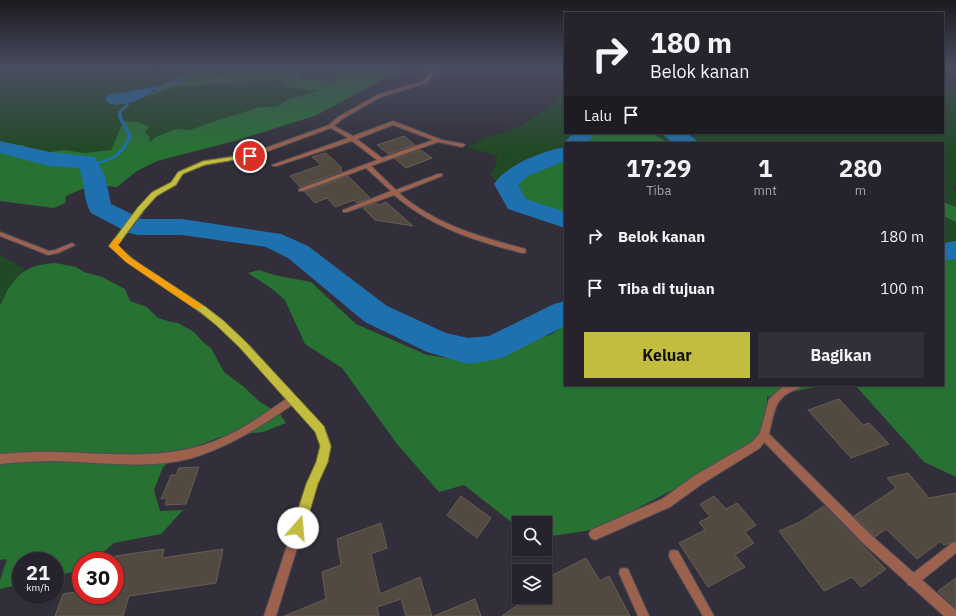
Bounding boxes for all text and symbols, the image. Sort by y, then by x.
text: 180 m [650,24,732,61]
icon: right [584,28,636,80]
text: Belok kanan [650,60,749,83]
icon: arrive [620,104,642,126]
text: Lalu [584,106,612,125]
pin [233,139,267,173]
icon: arrive [239,145,261,167]
text: 17:29 [626,152,692,184]
text: 1 [758,152,772,184]
text: 280 [839,152,882,184]
text: Tiba [646,182,671,199]
text: mnt [754,182,777,199]
text: m [855,182,866,199]
icon: right [584,225,606,247]
text: Belok kanan [618,227,705,246]
text: 180 m [880,227,924,246]
icon: arrive [584,277,606,299]
text: Tiba di tujuan [618,279,715,298]
text: 100 m [880,279,924,298]
button: Keluar [584,332,750,378]
button: Bagikan [758,332,924,378]
position arrow [277,507,319,549]
map controls [512,516,552,604]
button: search [512,516,552,556]
speed limit sign: 30 [72,552,124,604]
text: 21 [26,559,50,586]
button: layers [512,564,552,604]
text: km/h [26,581,50,594]

